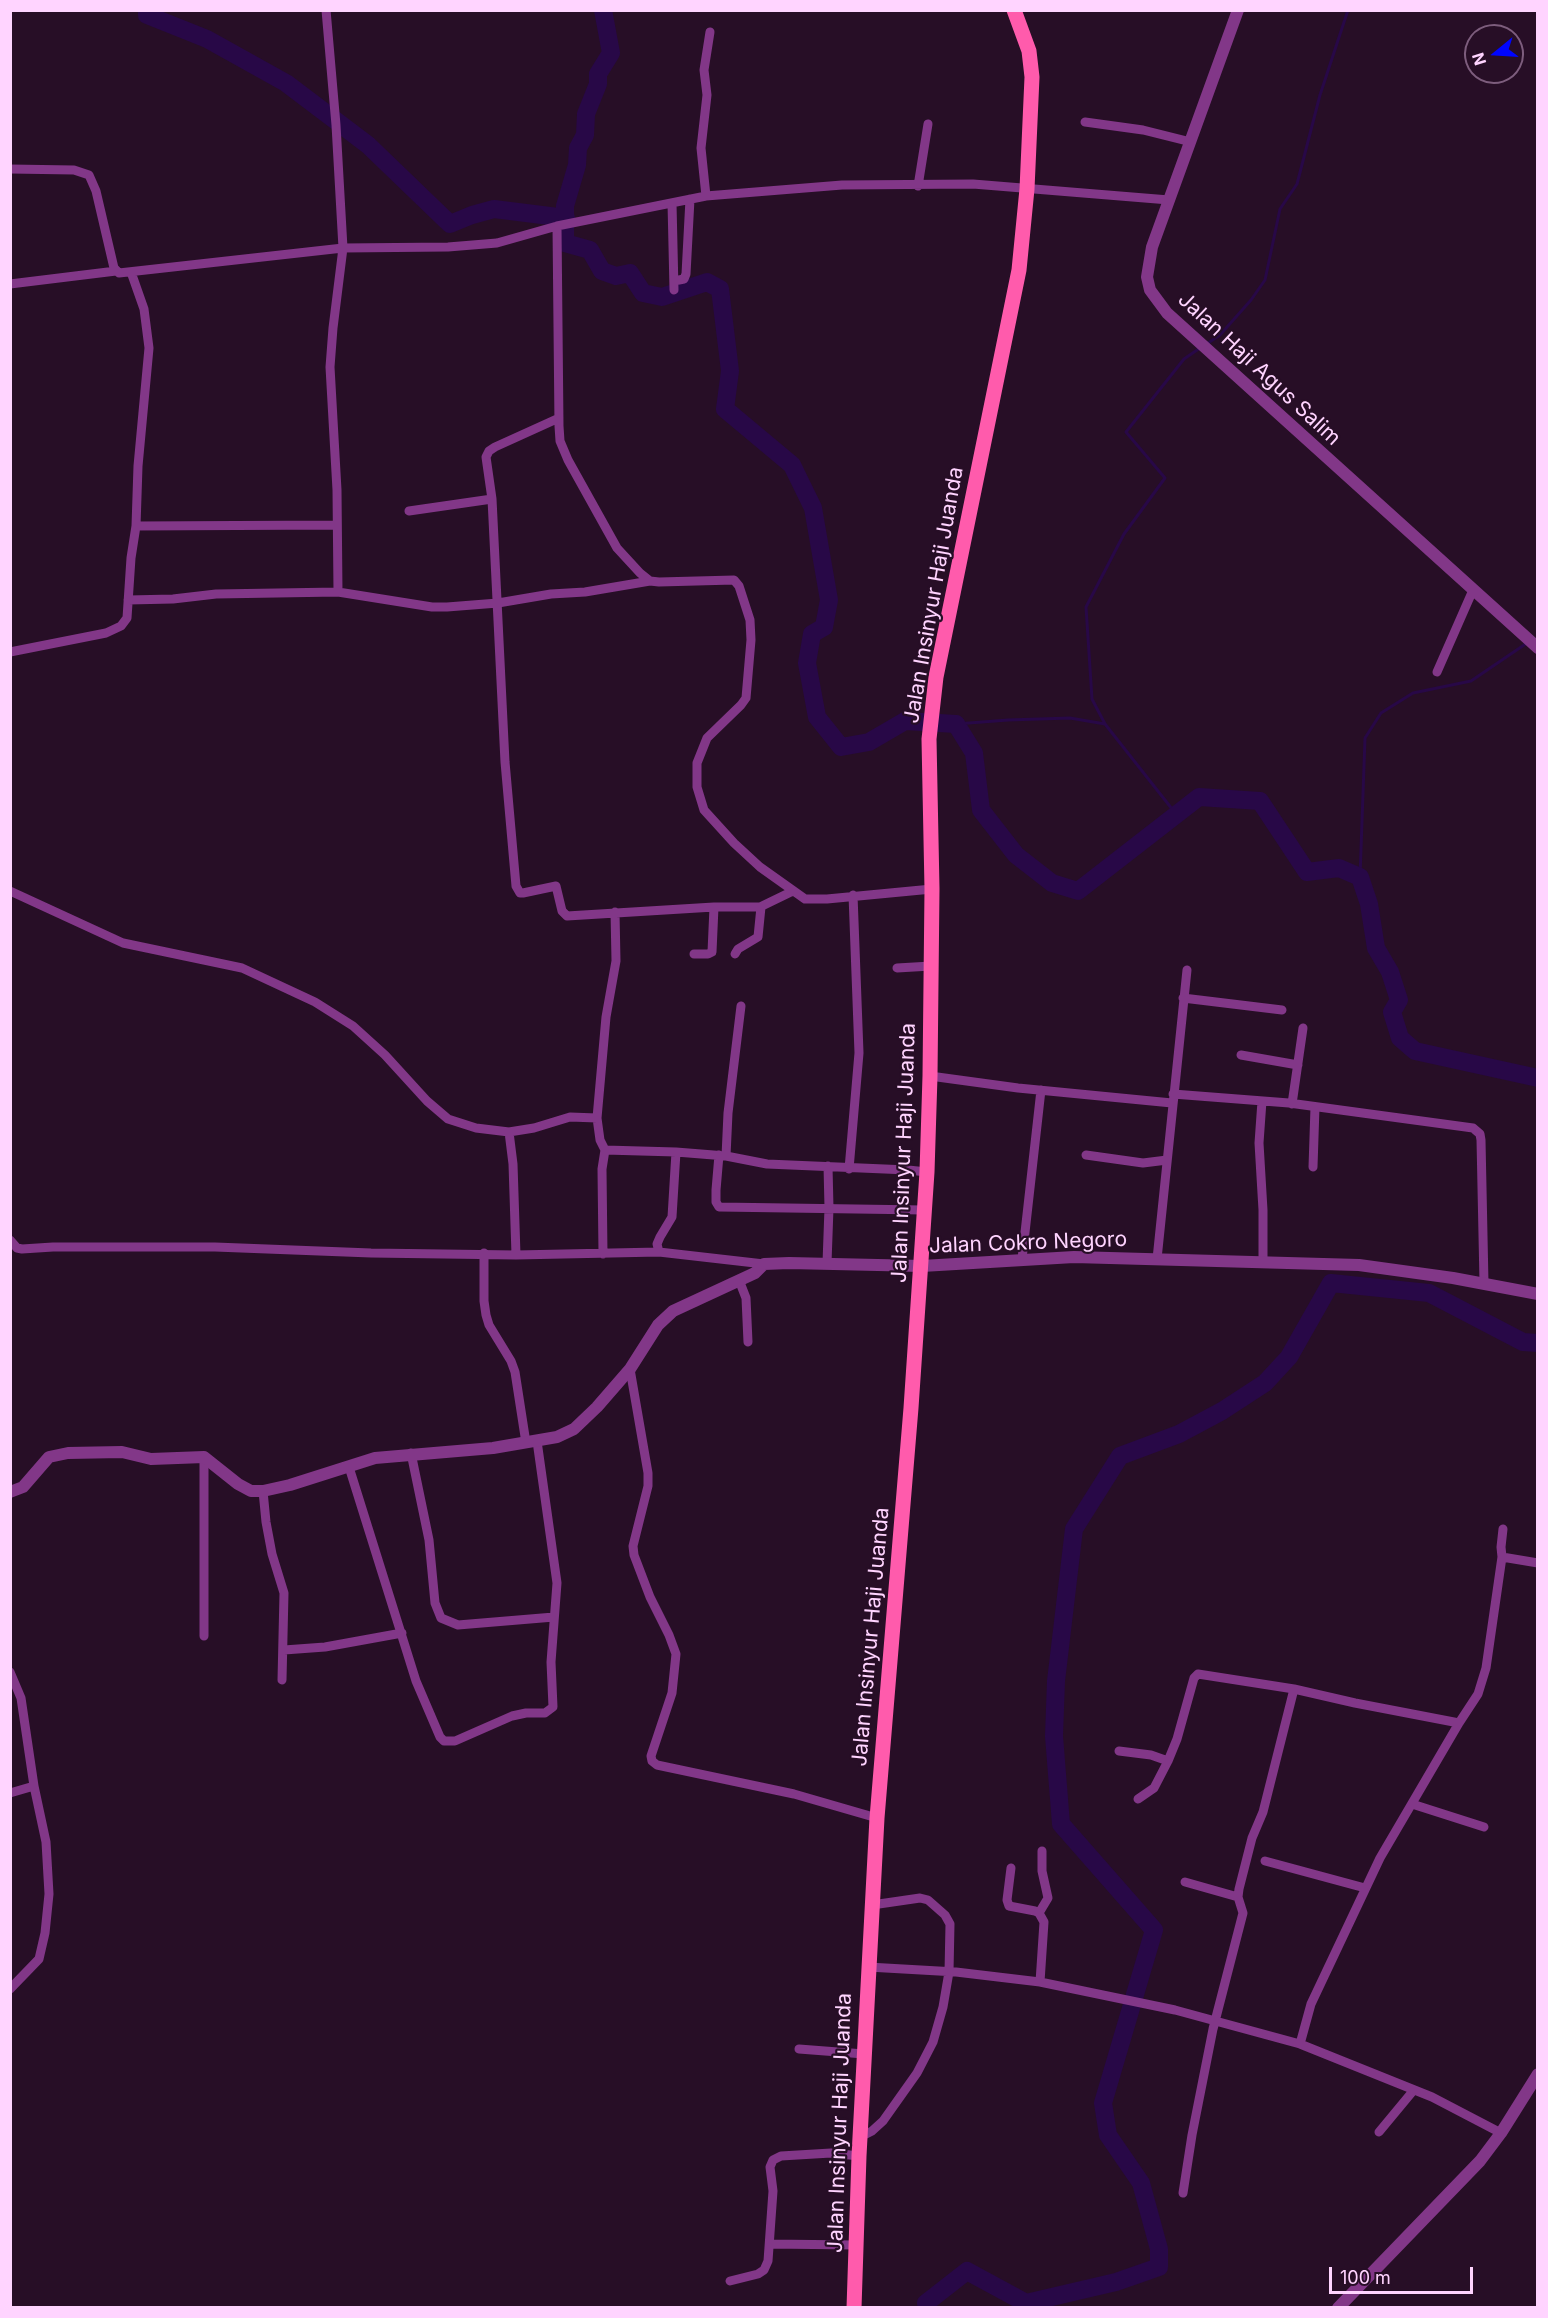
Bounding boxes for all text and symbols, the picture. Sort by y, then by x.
north arrow [1464,24,1524,84]
text: N [1467,50,1490,68]
street label: Jalan Haji Agus Salim [1172,287,1346,451]
street label: Jalan Insinyur Haji Juanda [899,465,969,725]
street label: Jalan Insinyur Haji Juanda [887,1023,921,1283]
street label: Jalan Cokro Negoro [929,1227,1127,1259]
street label: Jalan Insinyur Haji Juanda [847,1506,895,1768]
street label: Jalan Insinyur Haji Juanda [823,1993,857,2253]
scale bar [1332,2255,1476,2293]
text: 100 m [1340,2267,1391,2288]

